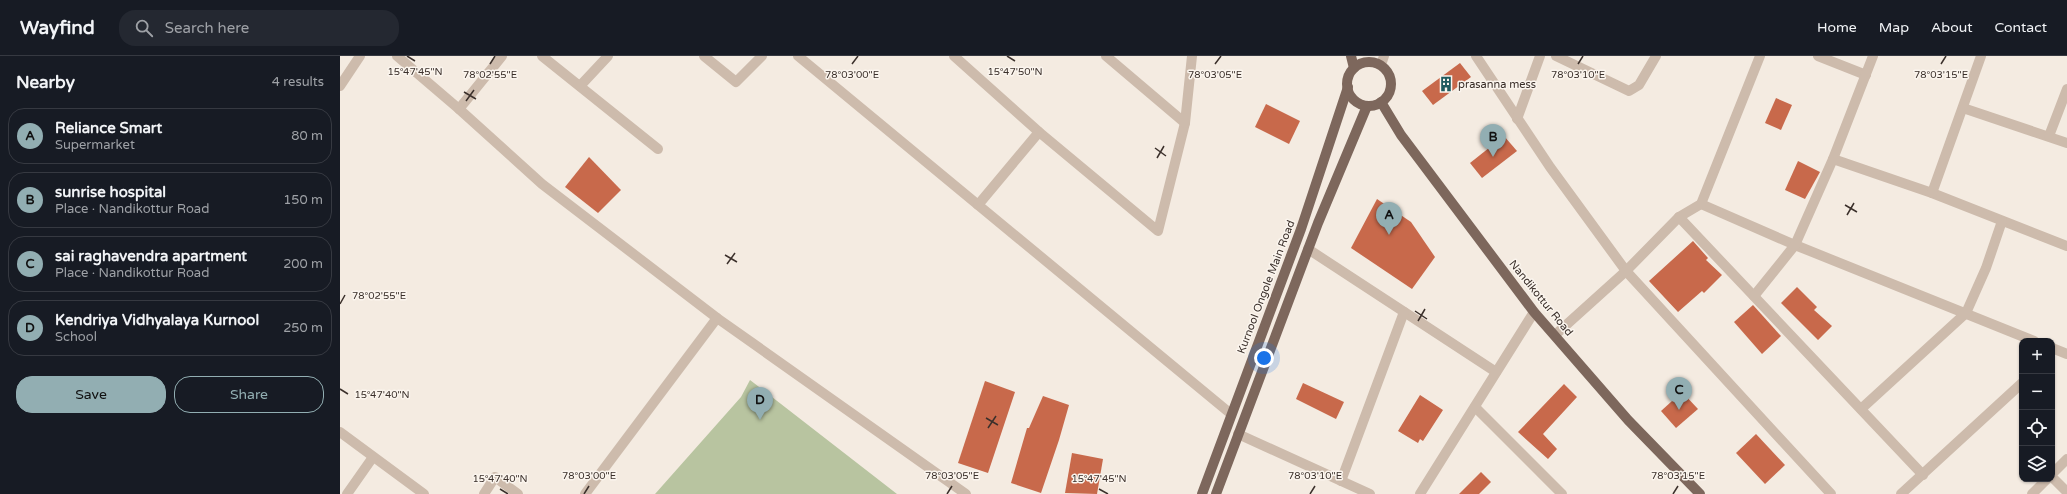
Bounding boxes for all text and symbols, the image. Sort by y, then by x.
search box [119,10,399,46]
text: Wayfind [20,17,95,39]
icon: search [133,17,155,39]
text: Search here [165,19,249,37]
text: Home [1817,19,1857,36]
text: Map [1879,19,1909,36]
text: About [1931,19,1973,36]
text: Contact [1995,19,2047,36]
text: 15°47'45"N [387,66,443,78]
text: 15°47'50"N [987,66,1043,78]
text: 78°02'55"E [463,69,517,81]
text: 78°03'00"E [825,69,879,81]
text: 78°03'05"E [1188,69,1242,81]
text: 78°03'10"E [1551,69,1605,81]
text: 78°03'15"E [1914,69,1968,81]
text: Nearby [16,72,75,93]
text: 4 results [272,74,324,90]
building icon: prasanna mess [1437,75,1455,93]
place label: prasanna mess [1458,78,1536,91]
text: Reliance Smart [55,119,162,137]
pin: B [1480,124,1506,157]
text: A [25,128,35,144]
text: 80 m [291,128,323,144]
text: Supermarket [55,137,135,153]
text: sunrise hospital [55,183,166,201]
text: B [25,192,35,208]
text: 150 m [283,192,323,208]
text: Place · Nandikottur Road [55,201,209,217]
pin: A [1376,202,1402,235]
street label: Kurnool Ongole Main Road [1235,218,1297,355]
text: sai raghavendra apartment [55,247,247,265]
text: C [25,256,35,272]
text: 200 m [283,256,323,272]
street label: Nandikottur Road [1506,257,1576,339]
text: Place · Nandikottur Road [55,265,209,281]
text: 78°02'55"E [352,290,406,302]
text: Kendriya Vidhyalaya Kurnool [55,311,259,329]
text: D [25,320,35,336]
text: 250 m [283,320,323,336]
text: School [55,329,97,345]
map controls [2019,338,2055,482]
button: + [2019,338,2055,374]
your location [1254,348,1274,368]
button: − [2019,374,2055,410]
button: Save [16,376,166,413]
button: Share [174,376,324,413]
pin: C [1666,377,1692,410]
pin: D [747,387,773,420]
text: 15°47'40"N [354,389,410,401]
button: locate [2019,410,2055,446]
button: layers [2019,446,2055,482]
text: 78°03'00"E [562,470,616,482]
text: 78°03'05"E [925,470,979,482]
text: 78°03'10"E [1288,470,1342,482]
text: 78°03'15"E [1651,470,1705,482]
text: 15°47'40"N [472,473,528,485]
text: 15°47'45"N [1071,473,1127,485]

